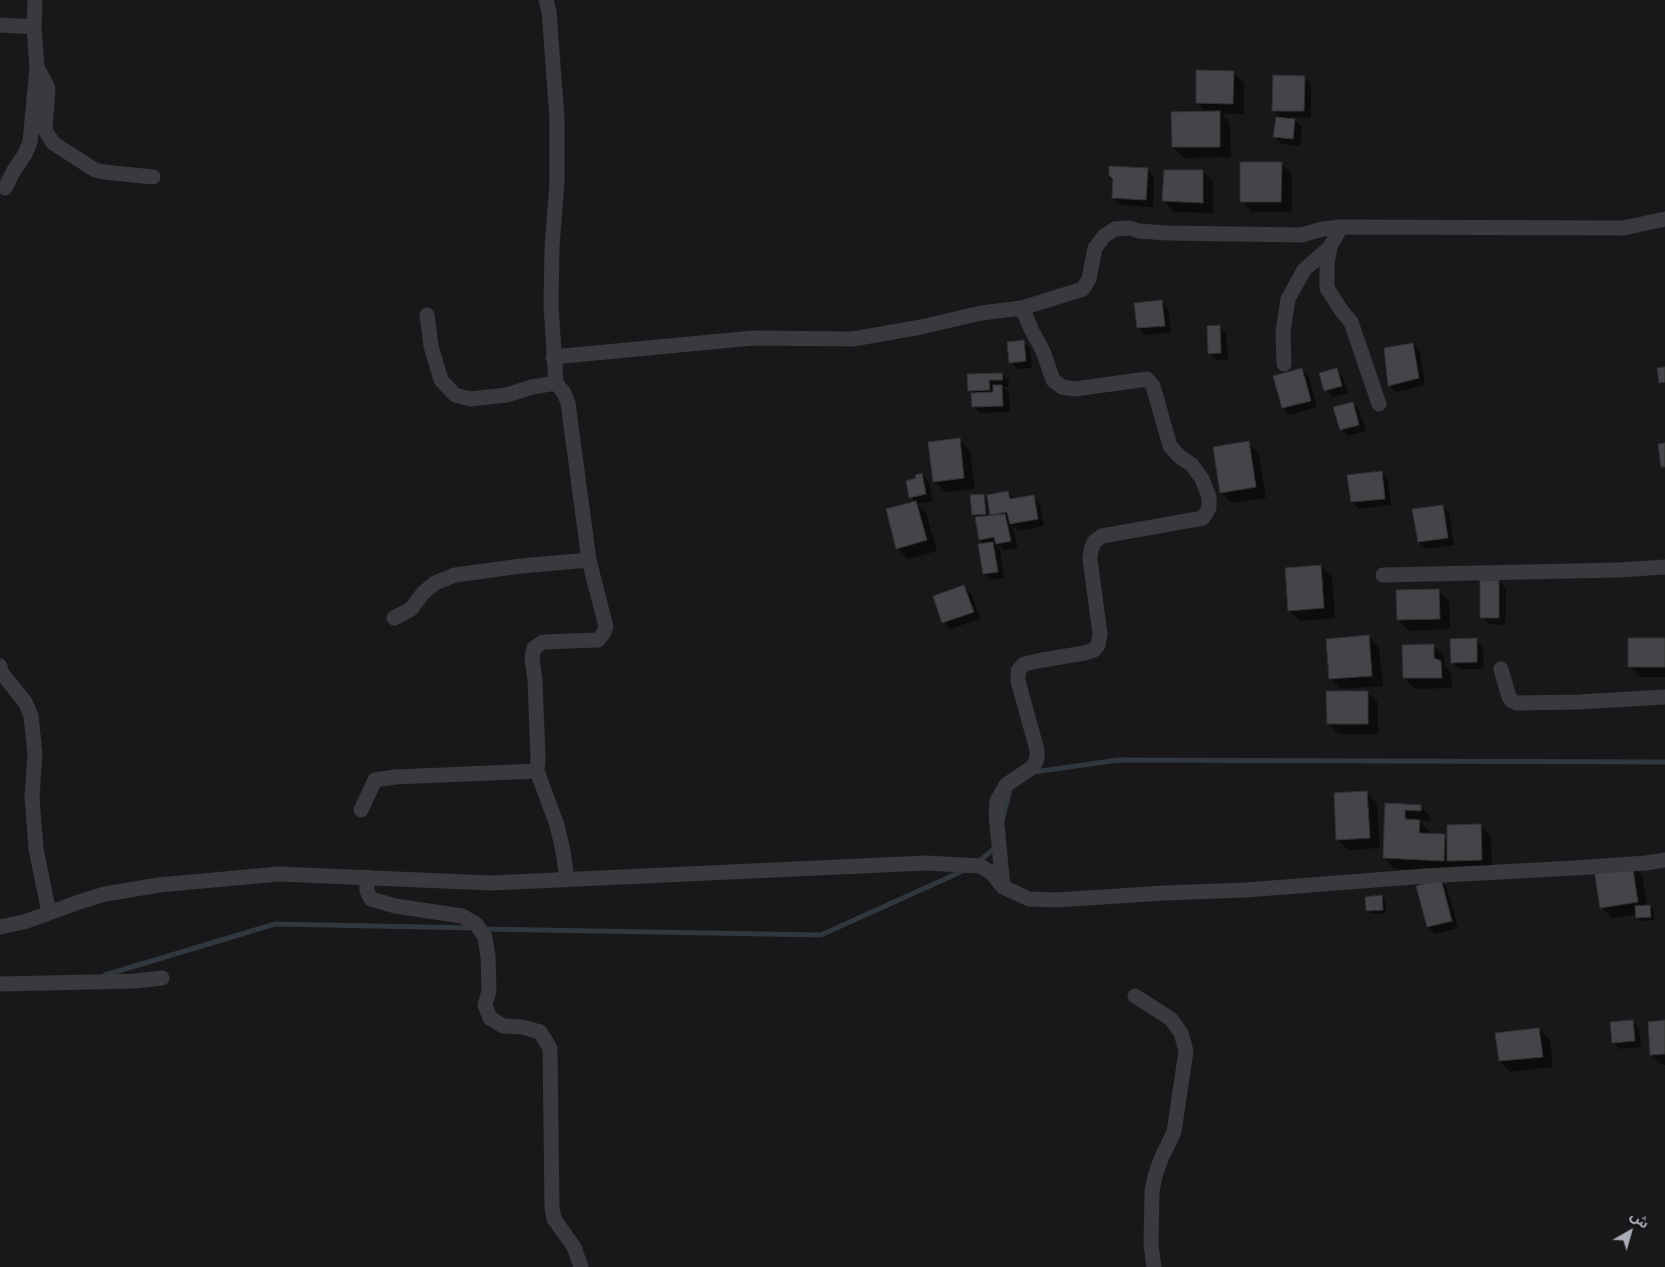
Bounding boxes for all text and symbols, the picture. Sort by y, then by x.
text: ش [1626,1206,1653,1233]
north arrow [1605,1207,1655,1257]

